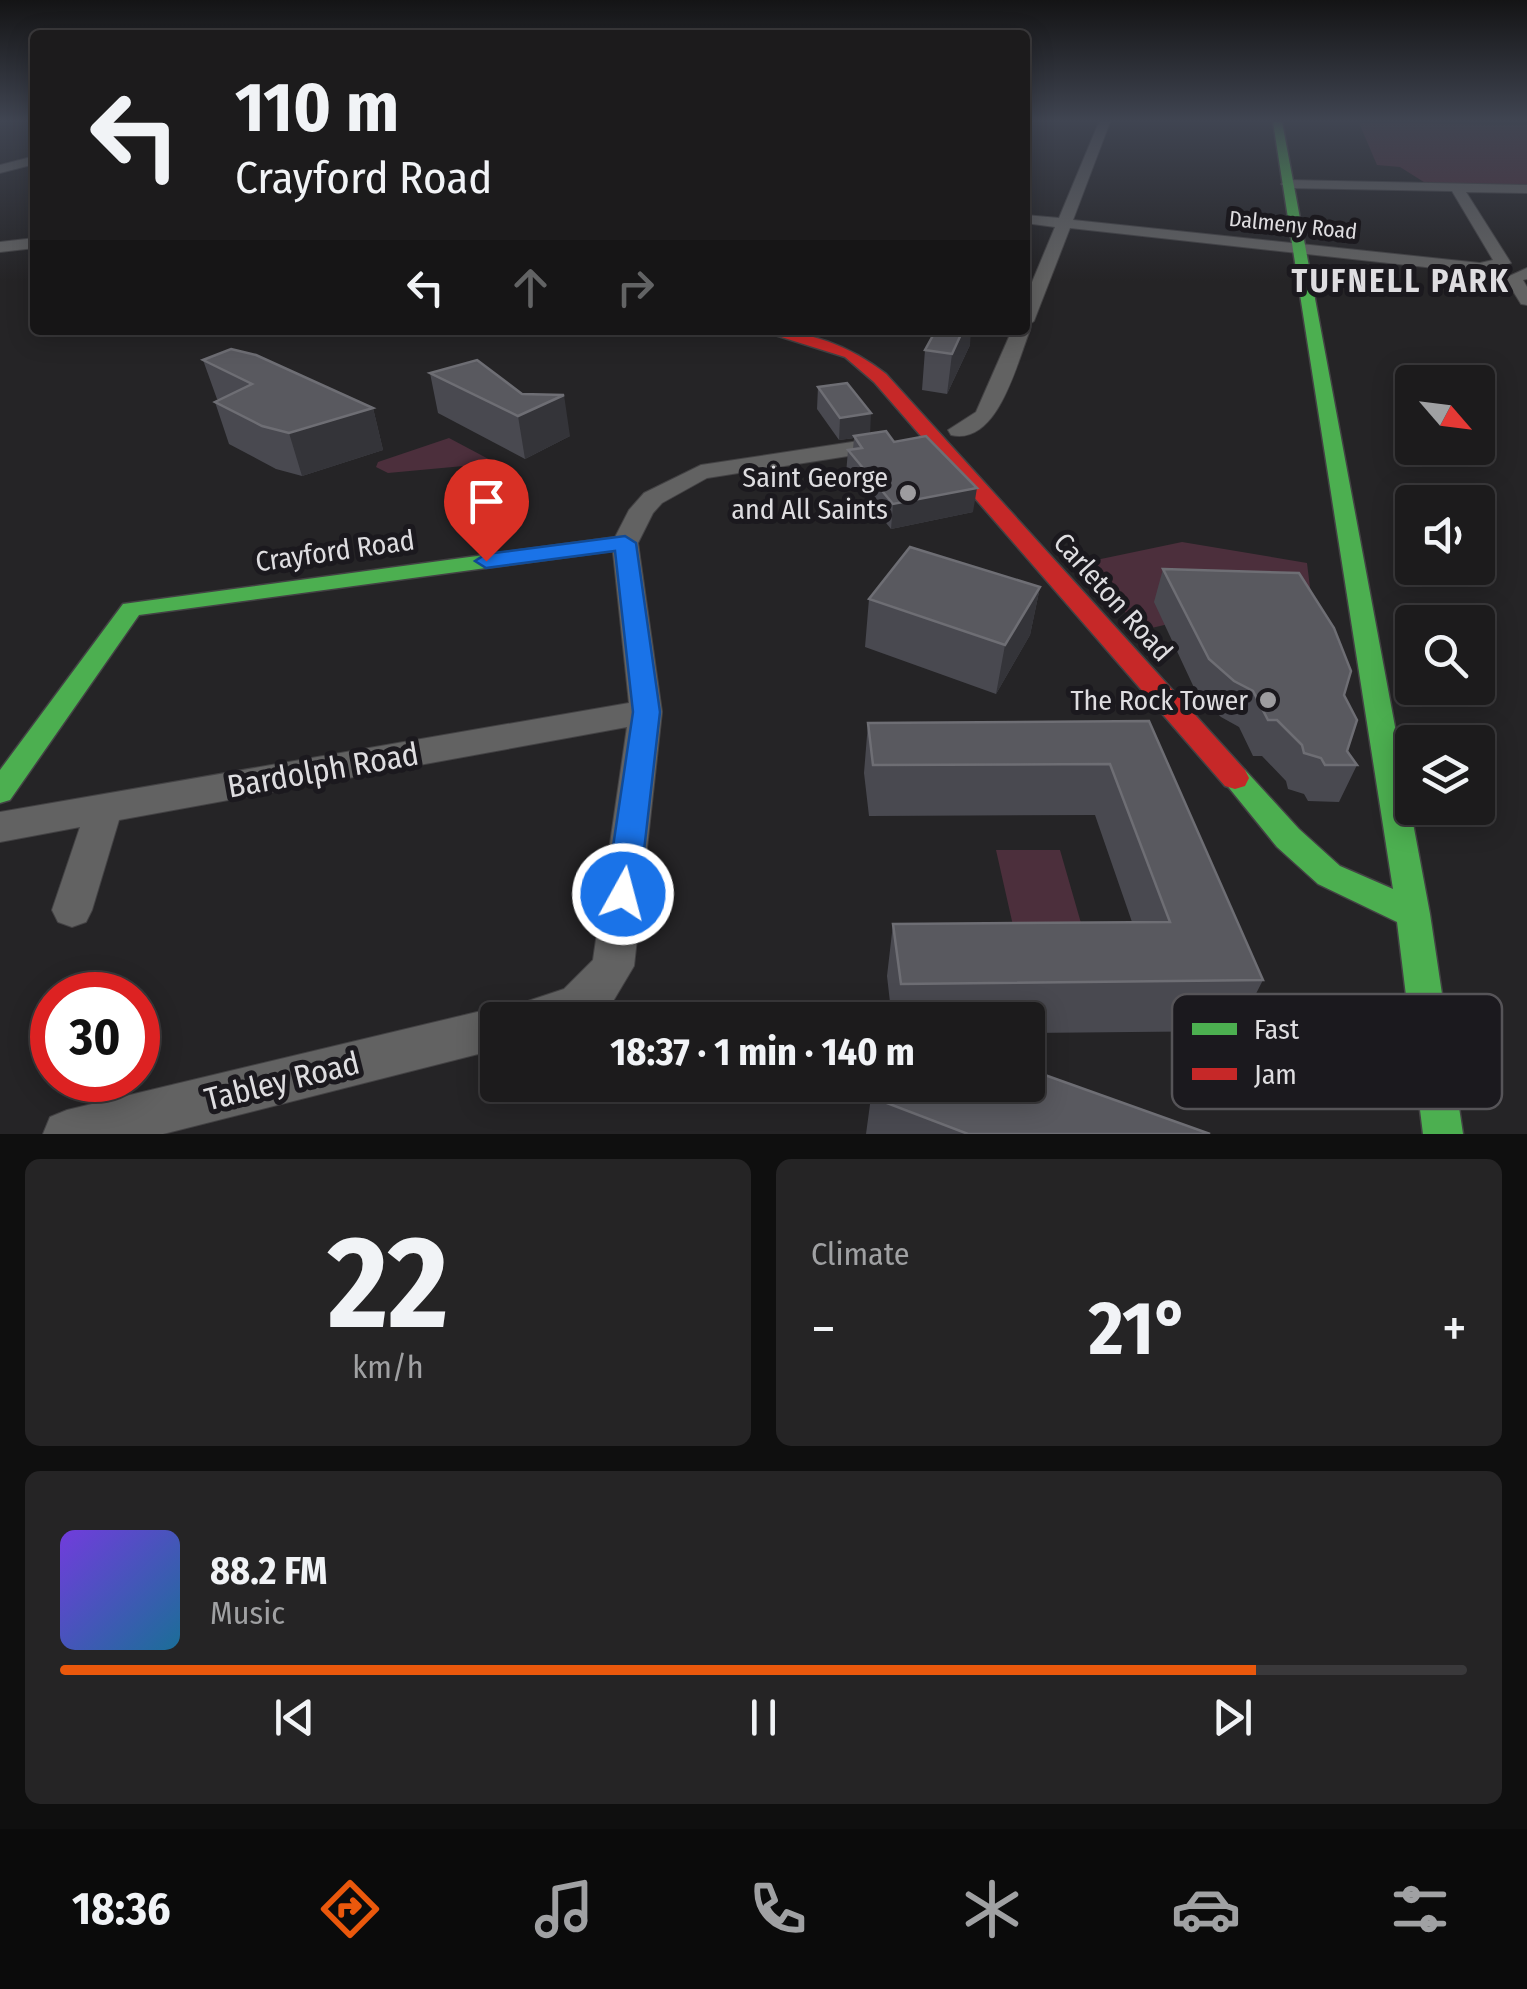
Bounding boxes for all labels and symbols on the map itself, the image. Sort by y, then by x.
street label: Dalmeny Road [1228,205,1358,245]
district label: TUFNELL PARK [1292,262,1510,300]
north arrow [1395,365,1495,465]
pin [444,459,529,562]
place label: Saint George and All Saints [731,461,888,526]
marker: Saint George and All Saints [897,482,919,504]
street label: Crayford Road [253,524,417,578]
street label: Carleton Road [1047,526,1179,668]
place label: The Rock Tower [1071,684,1248,717]
marker: The Rock Tower [1257,689,1279,711]
street label: Bardolph Road [224,734,422,806]
position arrow [571,842,675,946]
speed limit sign: 30 [30,972,160,1102]
legend [1172,994,1502,1109]
text: Fast [1254,1013,1300,1046]
street label: Tabley Road [201,1043,363,1119]
text: Jam [1254,1058,1297,1091]

